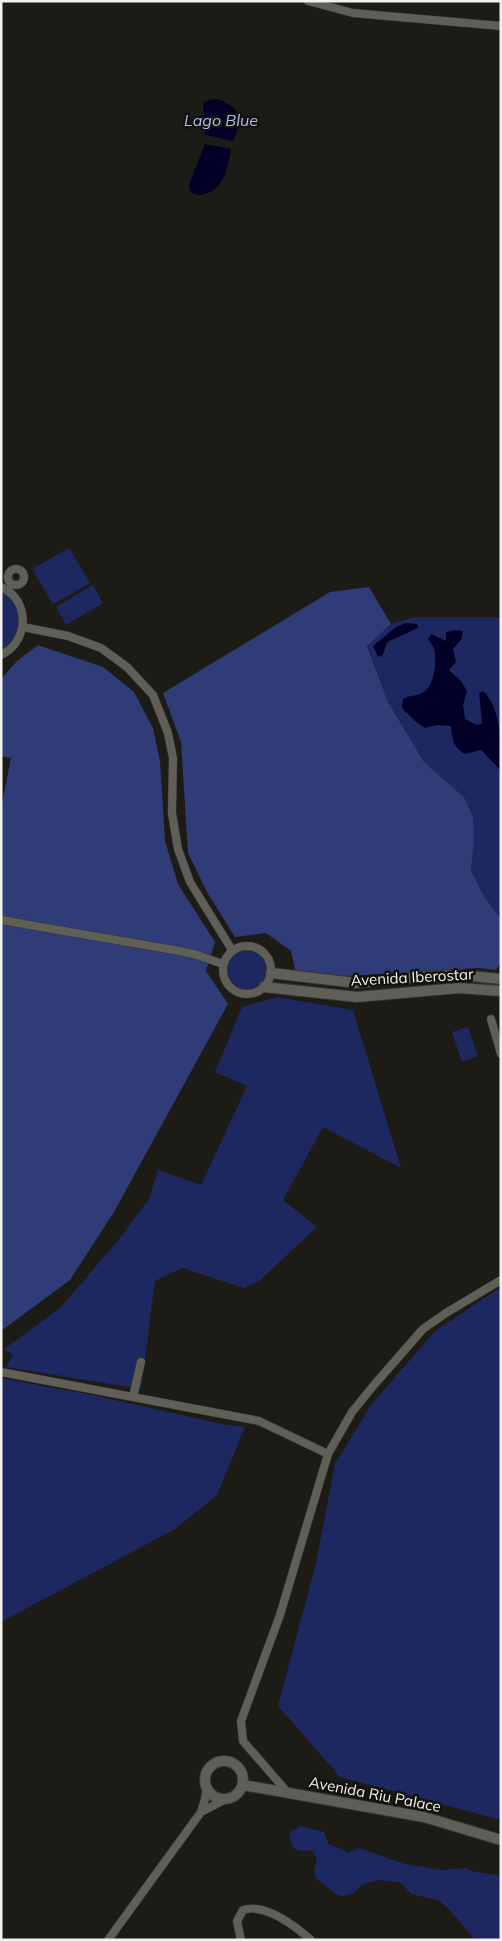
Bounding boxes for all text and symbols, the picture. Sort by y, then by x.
water label: Lago Blue [184,110,258,130]
street label: Avenida Iberostar [350,964,474,990]
street label: Avenida Riu Palace [307,1772,443,1816]

